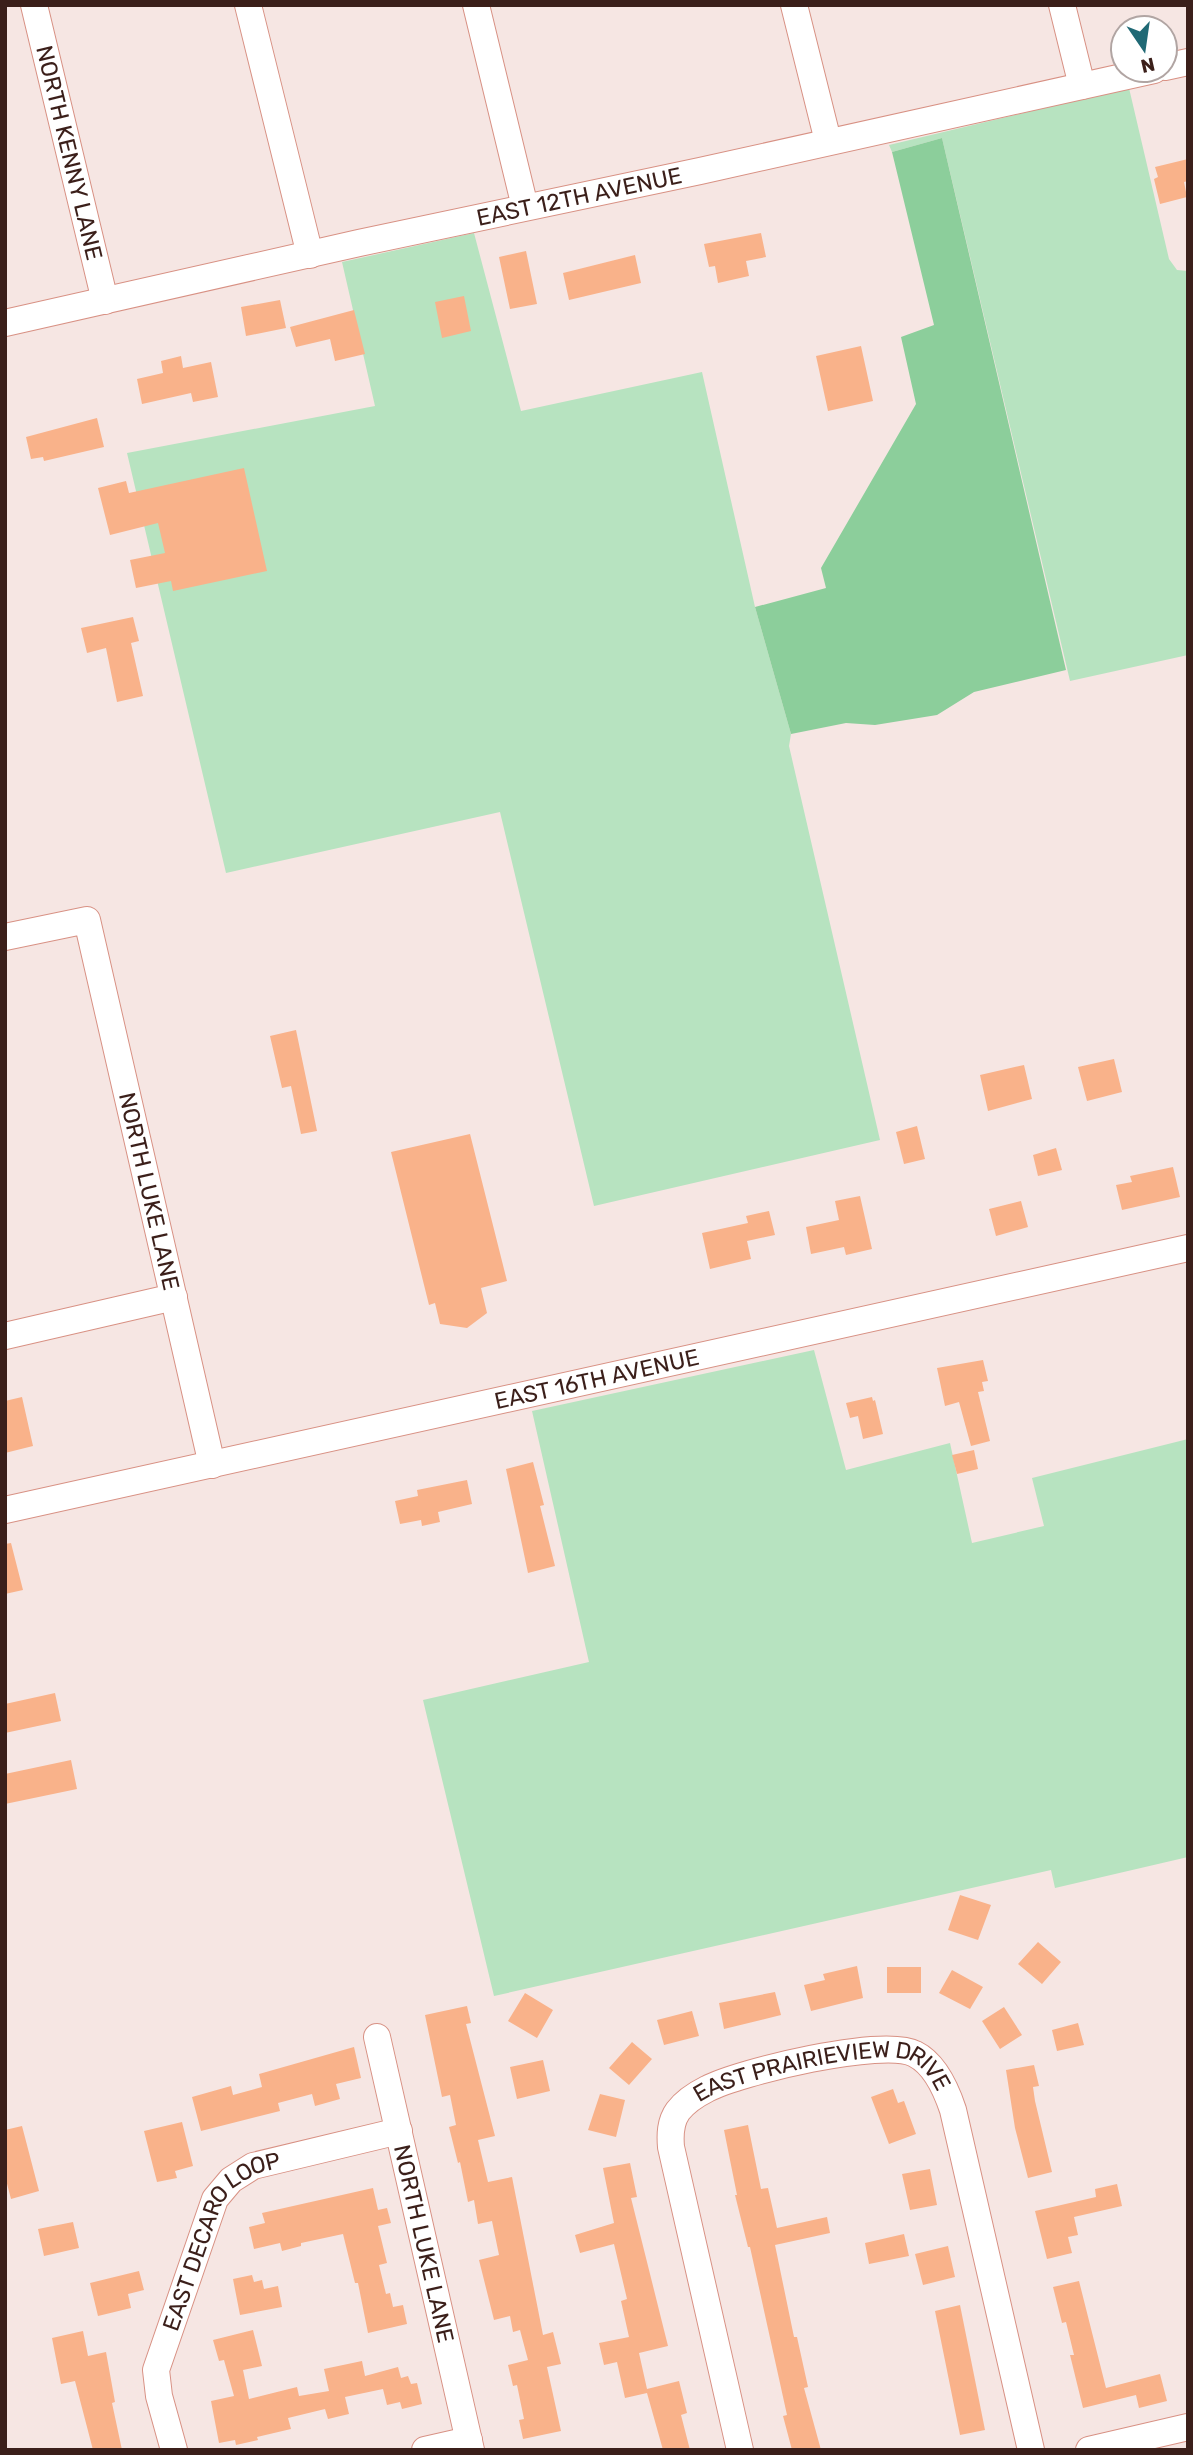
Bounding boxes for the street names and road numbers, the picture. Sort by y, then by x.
street label: NORTH KENNY LANE [30,43,109,263]
street label: EAST 12TH AVENUE [474,161,684,232]
street label: NORTH LUKE LANE [113,1089,185,1293]
street label: EAST 16TH AVENUE [492,1343,702,1415]
street label: EAST PRAIRIEVIEW DRIVE [681,2085,955,2117]
street label: NORTH LUKE LANE [388,2142,460,2345]
street label: EAST DECARO LOOP [157,2146,283,2335]

